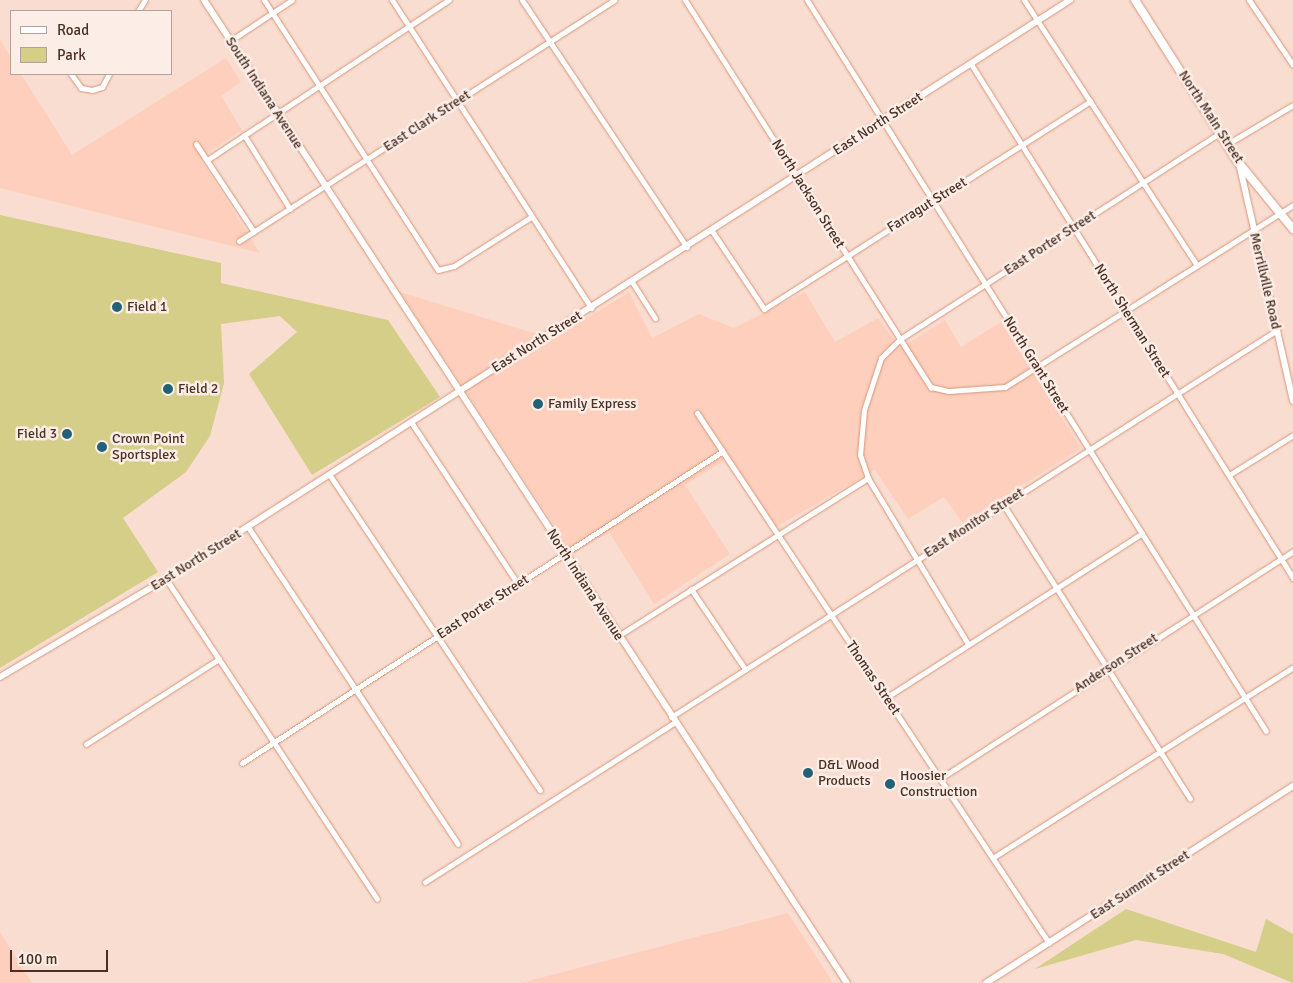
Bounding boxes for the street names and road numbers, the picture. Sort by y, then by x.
street label: South Indiana Avenue [222,34,306,152]
street label: North Main Street [1175,67,1247,167]
street label: East Clark Street [380,87,474,155]
street label: East North Street [830,89,926,159]
street label: North Jackson Street [768,137,848,251]
street label: Farragut Street [884,174,970,236]
street label: East Porter Street [1001,207,1099,279]
street label: Merrillville Road [1246,231,1284,331]
street label: North Sherman Street [1090,261,1174,381]
street label: East North Street [489,307,585,377]
street label: North Grant Street [999,313,1073,417]
street label: East Monitor Street [921,484,1027,562]
street label: East North Street [148,525,244,595]
street label: North Indiana Avenue [543,526,627,644]
street label: East Porter Street [434,571,532,643]
street label: Anderson Street [1071,630,1161,696]
street label: Thomas Street [842,638,904,718]
street label: East Summit Street [1087,847,1193,923]

